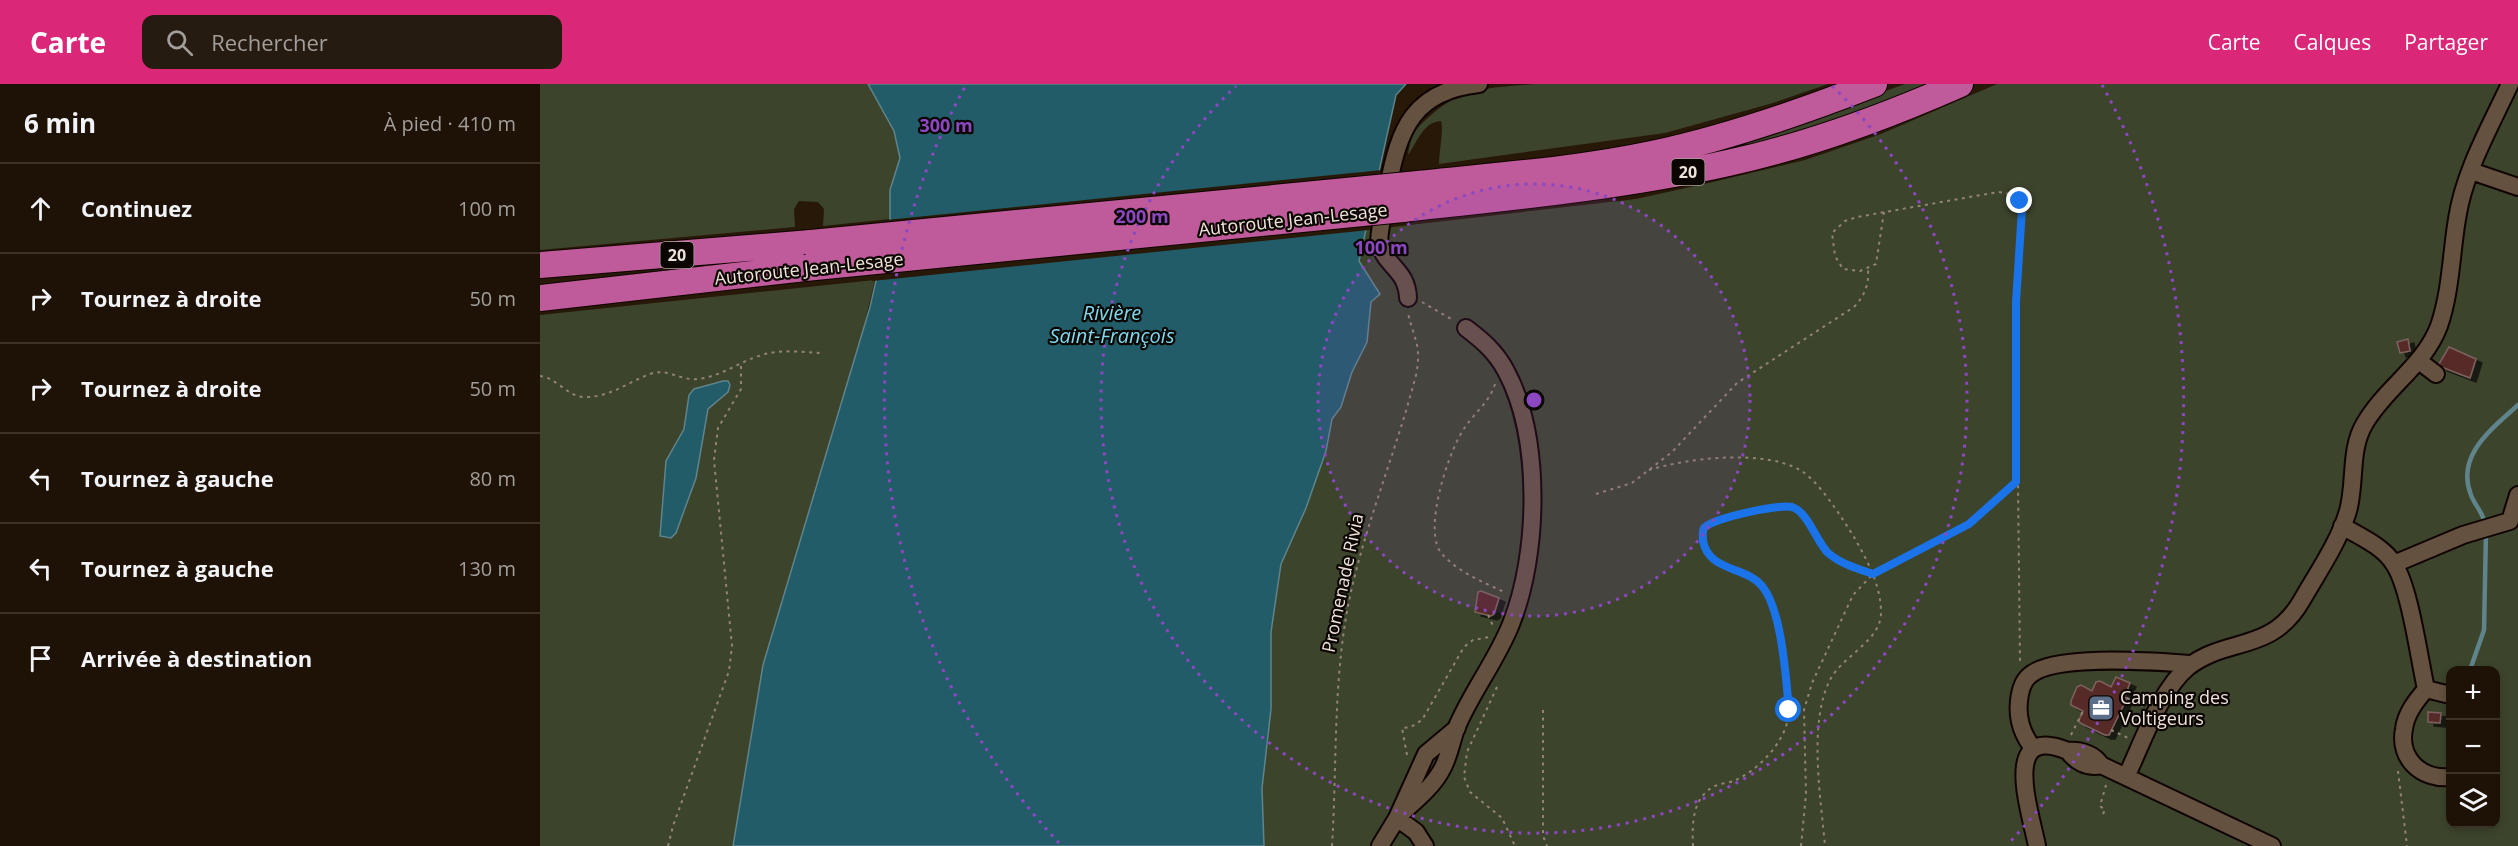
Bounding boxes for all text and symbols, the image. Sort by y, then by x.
search box [142,15,562,69]
text: Carte [30,23,106,61]
icon: search [163,26,196,59]
text: Rechercher [211,27,328,57]
text: Carte [2208,28,2260,56]
text: Calques [2293,28,2371,56]
text: Partager [2404,28,2488,56]
text: 6 min [24,105,96,141]
text: À pied · 410 m [384,110,516,137]
text: 300 m [919,113,973,137]
road number: 20 [1672,159,1704,185]
route end [2006,187,2032,213]
icon: ahead [24,192,57,225]
text: Continuez [81,193,192,223]
text: 100 m [458,195,516,222]
street label: Autoroute Jean-Lesage [1197,197,1389,241]
text: 200 m [1115,204,1169,228]
text: 100 m [1354,235,1408,259]
road number: 20 [660,242,694,268]
street label: Autoroute Jean-Lesage [713,246,905,290]
icon: right [24,282,57,315]
text: Tournez à droite [81,283,262,313]
text: 50 m [469,285,516,312]
water label: Rivière Saint-François [1049,299,1175,349]
icon: right [24,372,57,405]
text: Tournez à droite [81,373,262,403]
text: 50 m [469,375,516,402]
centre of rings [1524,390,1544,410]
icon: left [24,462,57,495]
text: Tournez à gauche [81,463,274,493]
text: 80 m [469,465,516,492]
street label: Promenade Rivia [1316,511,1369,655]
icon: left [24,552,57,585]
text: Tournez à gauche [81,553,274,583]
text: 130 m [458,555,516,582]
icon: arrive [24,642,57,675]
text: Arrivée à destination [81,643,312,673]
map controls [2446,666,2500,828]
button: + [2446,666,2500,720]
place label: Camping des Voltigeurs [2120,685,2229,730]
office icon: Camping des Voltigeurs [2086,693,2116,723]
route start [1775,696,1801,722]
button: − [2446,720,2500,774]
button: layers [2446,774,2500,828]

